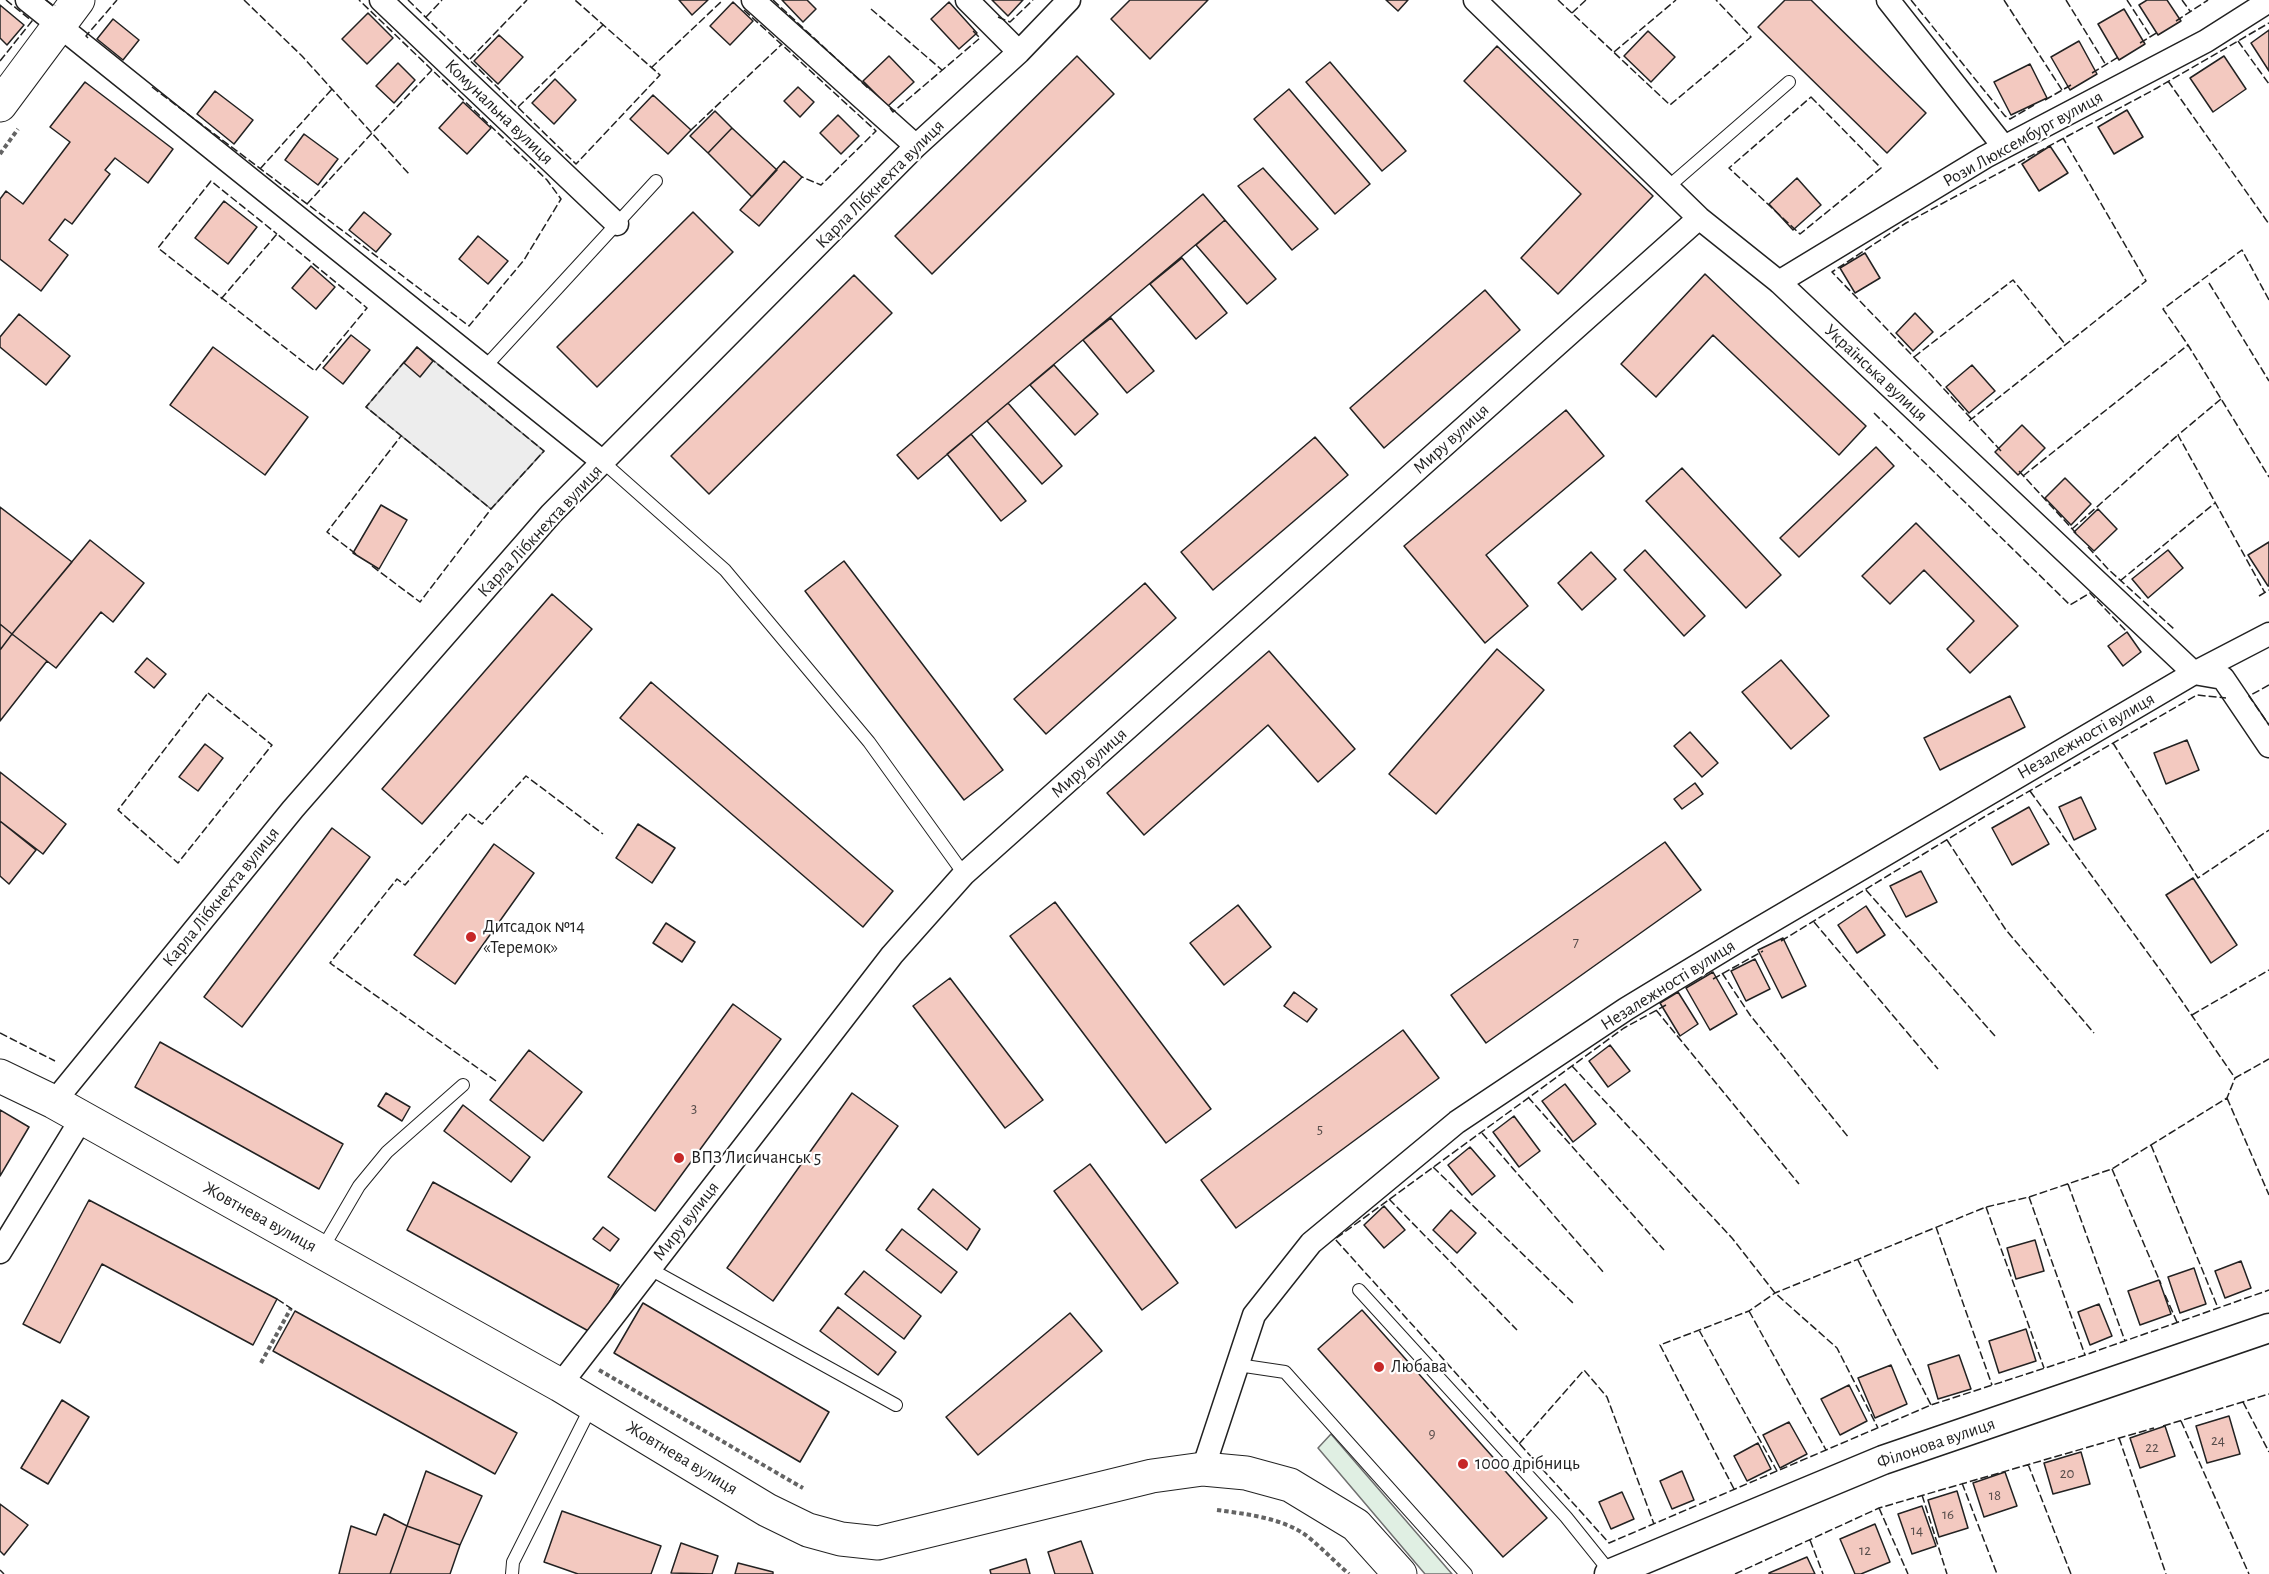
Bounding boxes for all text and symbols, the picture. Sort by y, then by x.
street label: Комунальна вулиця [440,55,558,169]
street label: Рози Люксембург вулиця [1939,86,2107,192]
street label: Карла Лібкнехта вулиця [811,115,949,253]
street label: Українська вулиця [1820,320,1932,426]
street label: Миру вулиця [1409,399,1493,479]
street label: Карла Лібкнехта вулиця [473,460,607,602]
street label: Незалежності вулиця [2014,688,2158,784]
street label: Миру вулиця [1047,723,1131,803]
street label: Карла Лібкнехта вулиця [158,823,284,971]
place label: Дитсадок №14 «Теремок» [483,916,585,958]
marker: Дитсадок №14 «Теремок» [464,930,478,944]
house number: 7 [1573,933,1579,951]
street label: Незалежності вулиця [1597,935,1739,1035]
house number: 3 [691,1099,697,1117]
house number: 5 [1317,1120,1323,1138]
place label: ВПЗ Лисичанськ 5 [691,1147,821,1169]
marker: ВПЗ Лисичанськ 5 [672,1151,686,1165]
street label: Жовтнева вулиця [199,1177,321,1257]
street label: Миру вулиця [648,1177,724,1265]
place label: Любава [1391,1356,1447,1378]
marker: Любава [1372,1360,1386,1374]
street label: Філонова вулиця [1874,1413,1998,1473]
street label: Жовтнева вулиця [622,1416,742,1500]
house number: 9 [1428,1424,1436,1442]
house number: 24 [2211,1431,2225,1449]
house number: 22 [2145,1438,2159,1456]
place label: 1000 дрібниць [1475,1453,1580,1475]
marker: 1000 дрібниць [1456,1457,1470,1471]
house number: 20 [2060,1464,2074,1482]
house number: 18 [1989,1486,2001,1504]
house number: 16 [1942,1505,1954,1523]
house number: 14 [1911,1521,1923,1539]
house number: 12 [1859,1541,1871,1559]

